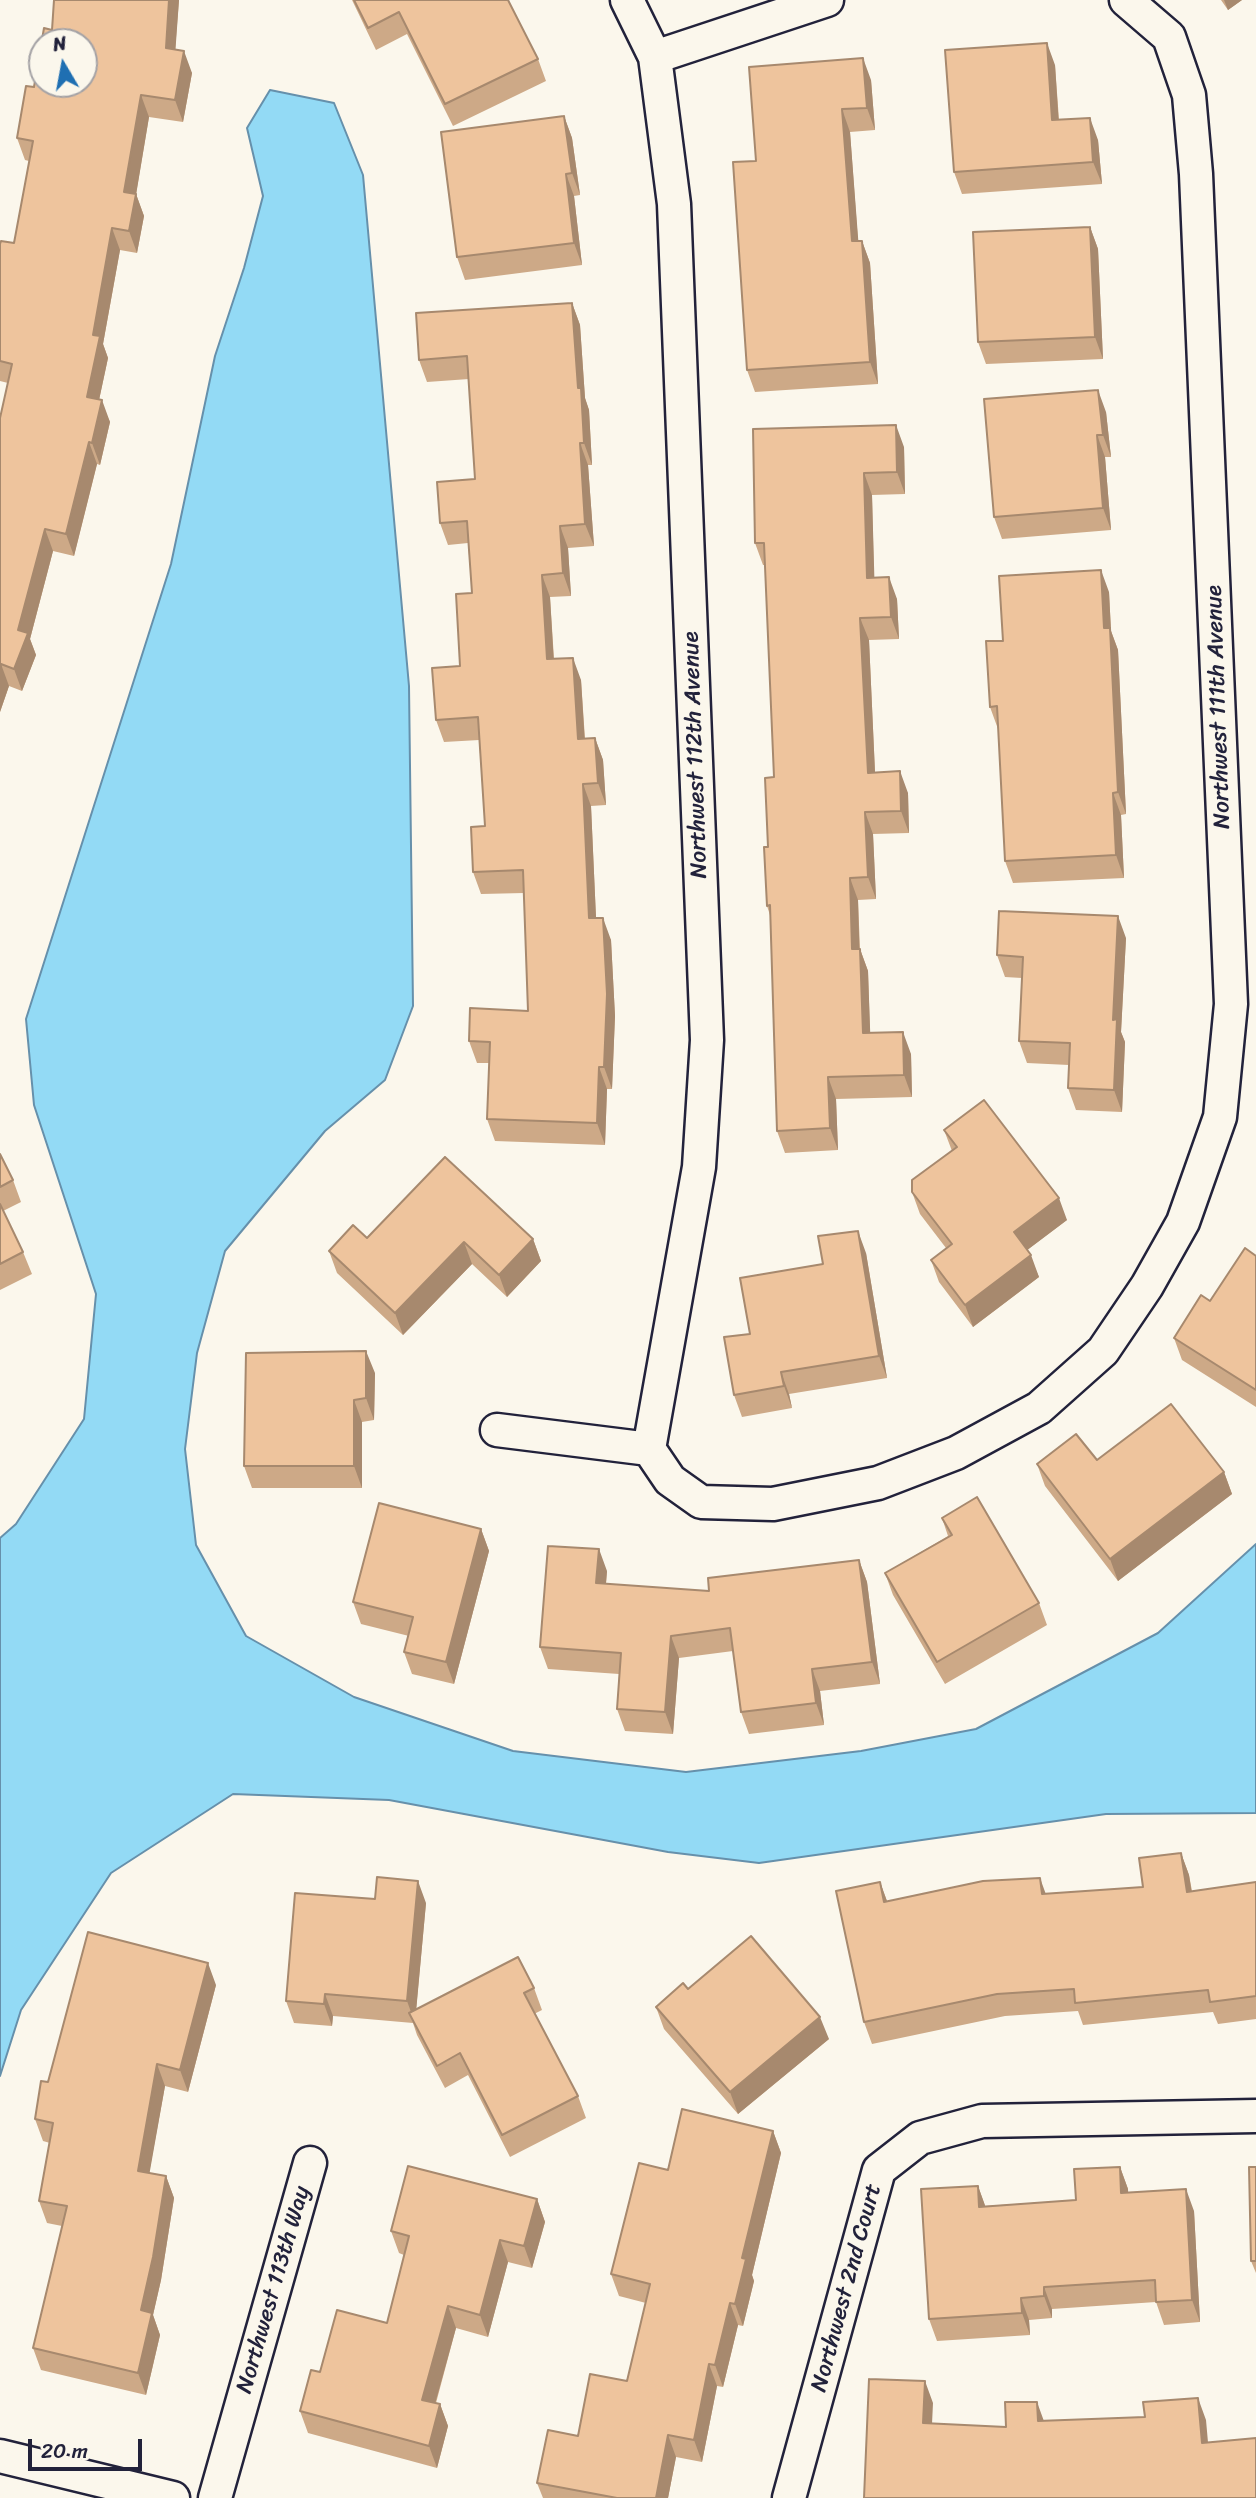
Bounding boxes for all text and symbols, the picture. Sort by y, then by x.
text: N [50,26,69,61]
north arrow [28,28,98,98]
street label: Northwest 111th Avenue [1201,585,1237,829]
street label: Northwest 112th Avenue [678,631,714,879]
street label: Northwest 2nd Court [806,2181,888,2395]
street label: Northwest 113th Way [231,2183,317,2397]
scale bar [32,2424,145,2468]
text: 20 m [41,2432,88,2470]

